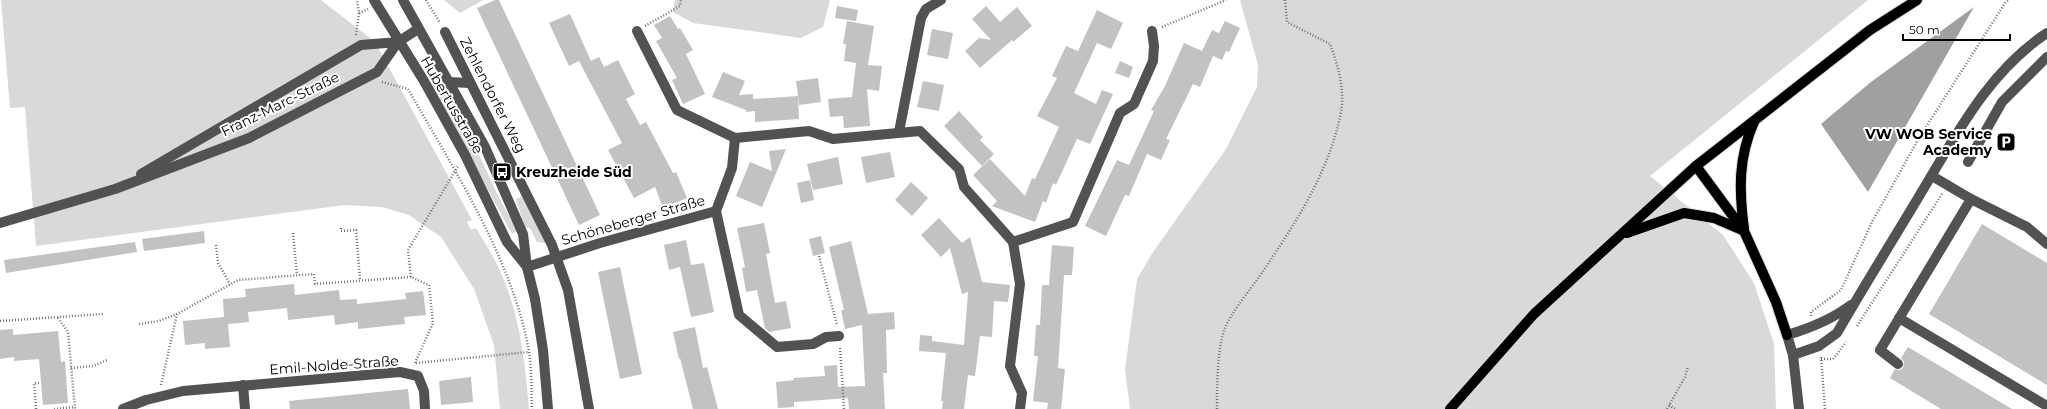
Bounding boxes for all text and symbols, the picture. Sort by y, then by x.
scale bar [1903,16,2010,42]
text: 50 m [1909,22,1940,37]
street label: Zehlendorfer Weg [456,34,530,156]
street label: Hubertusstraße [417,53,487,157]
street label: Franz-Marc-Straße [218,68,342,140]
place label: VW WOB Service Academy [1864,125,1993,159]
parking icon: VW WOB Service Academy [1995,131,2017,153]
bus stop icon: Kreuzheide Süd [491,161,513,183]
place label: Kreuzheide Süd [516,163,632,181]
street label: Schöneberger Straße [559,191,707,249]
street label: Emil-Nolde-Straße [269,352,399,378]

